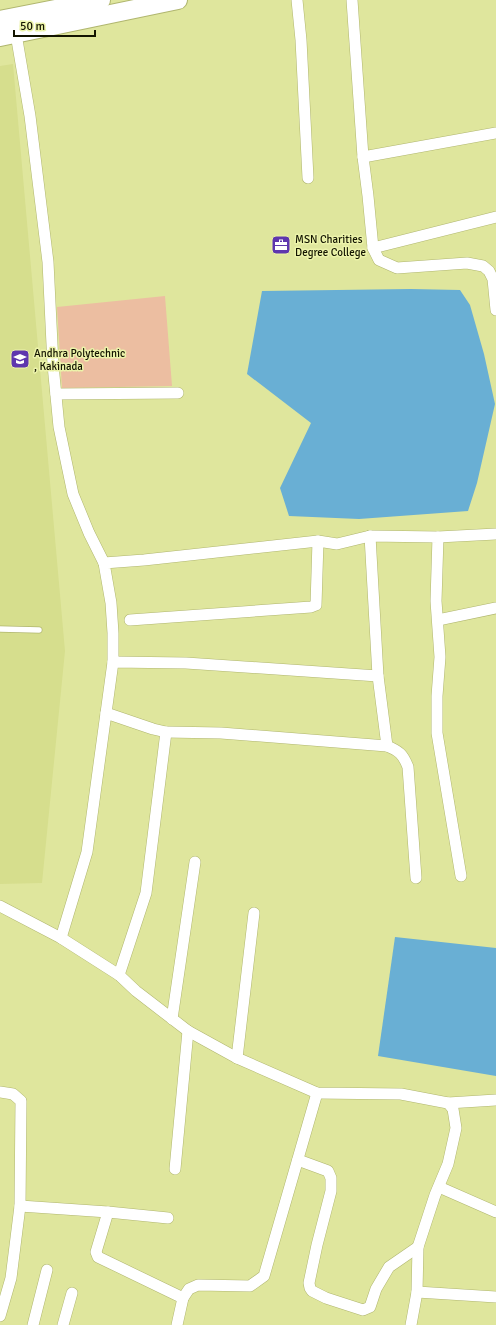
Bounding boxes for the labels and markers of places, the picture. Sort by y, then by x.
place label: MSN Charities Degree College [295,233,366,259]
office icon: MSN Charities Degree College [270,234,292,256]
place label: Andhra Polytechnic , Kakinada [34,347,125,373]
school or university icon: Andhra Polytechnic , Kakinada [9,348,31,370]

